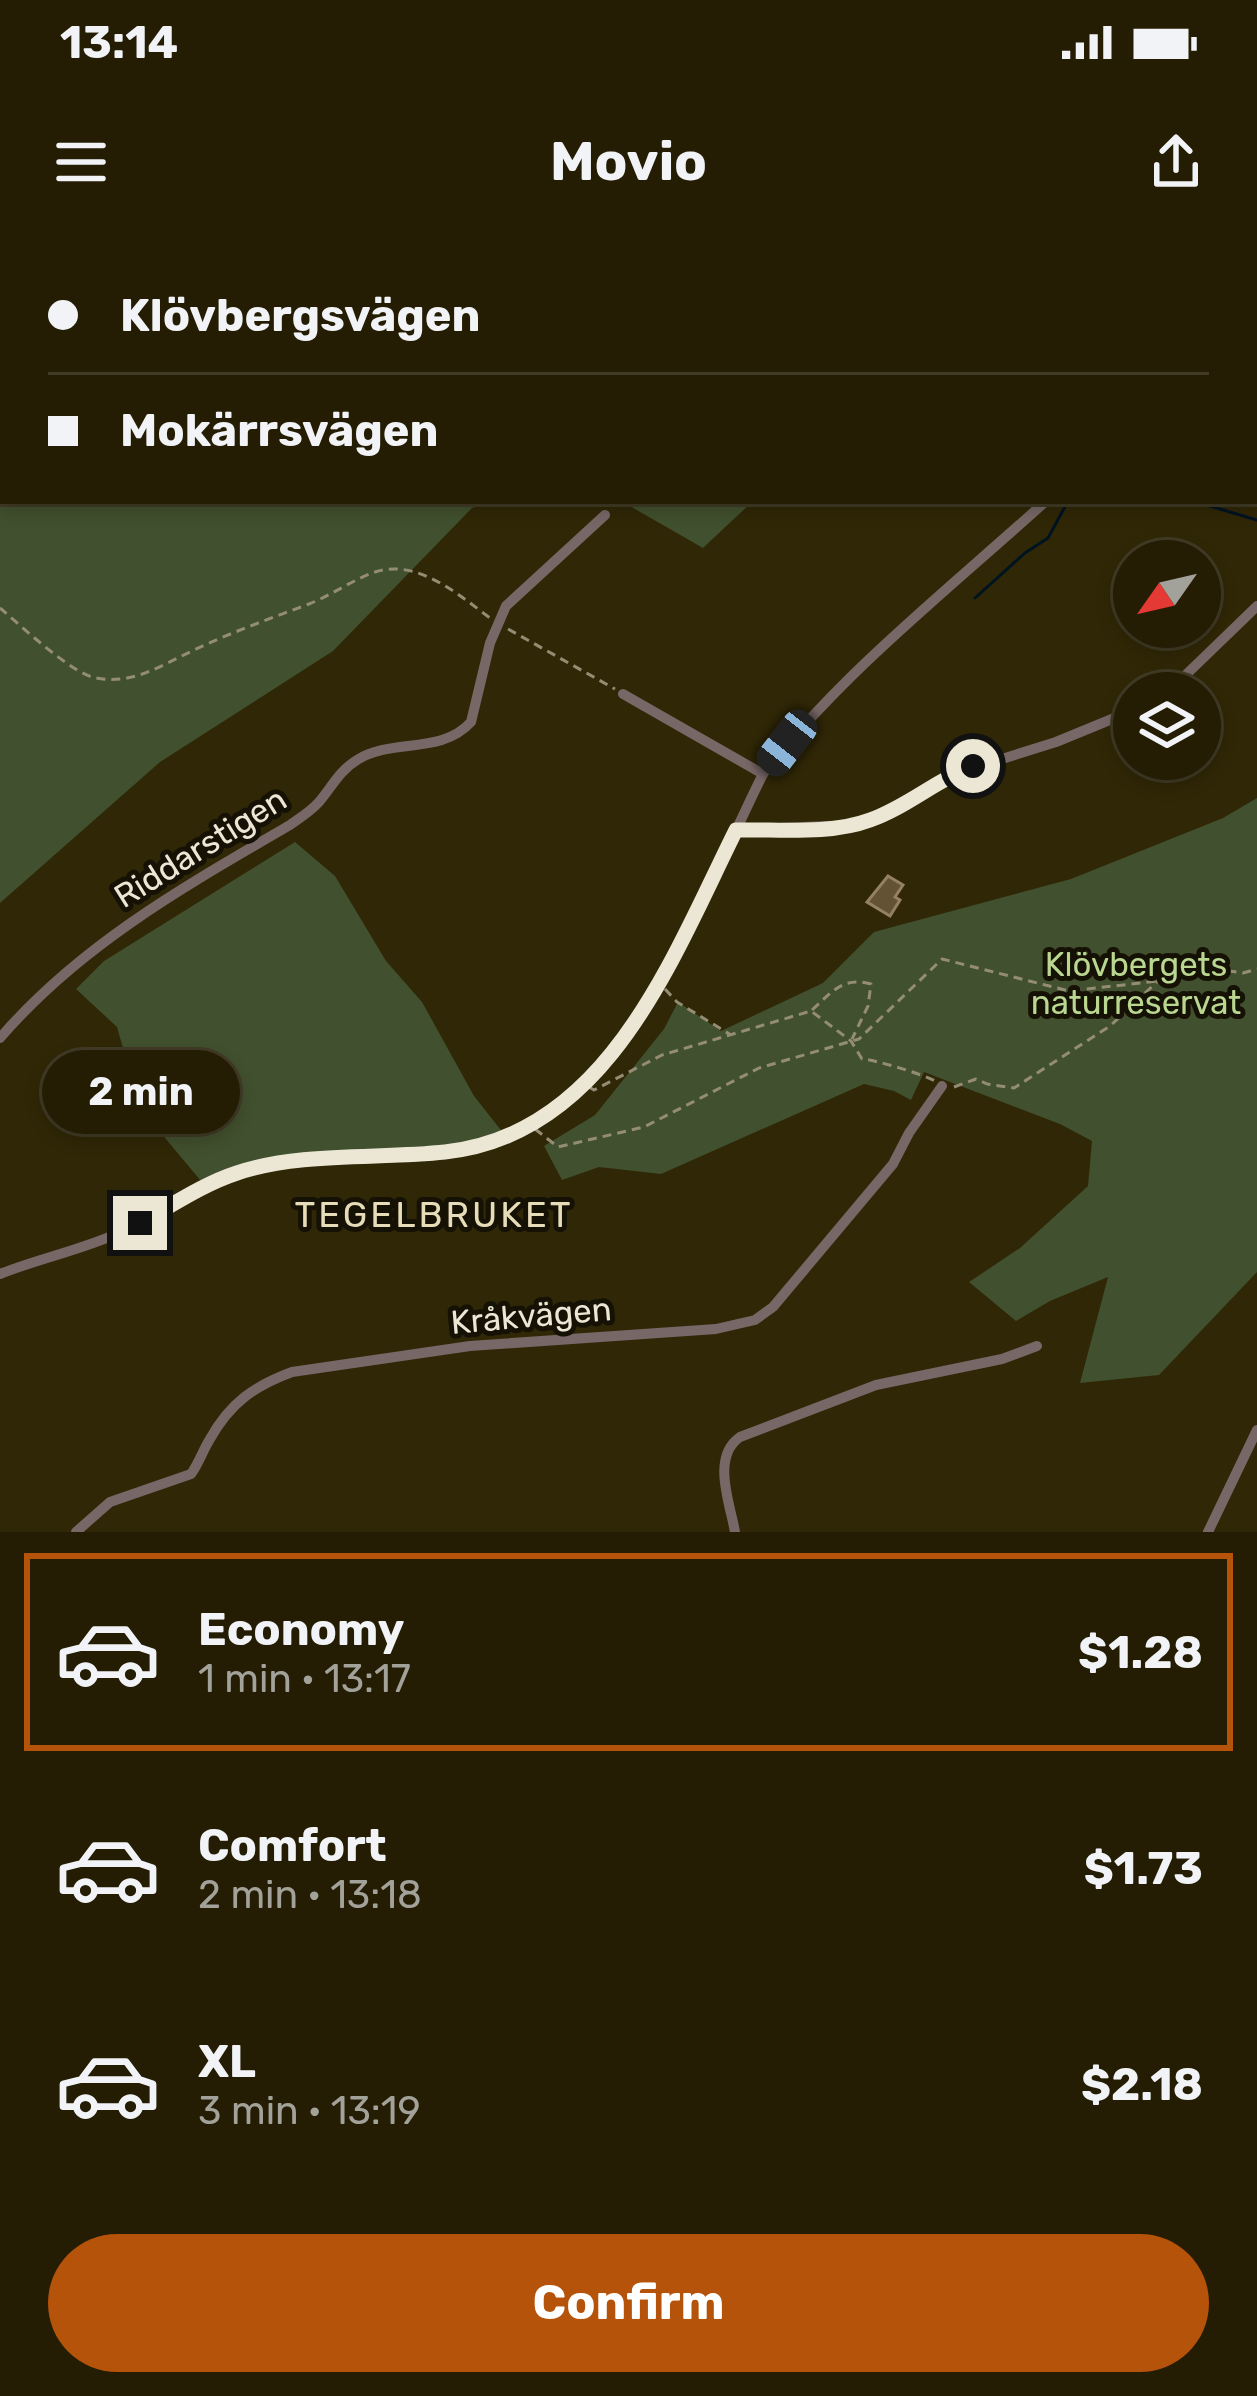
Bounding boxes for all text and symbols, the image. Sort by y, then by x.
text: 13:14 [60,16,178,69]
icon: menu [48,129,114,195]
icon: share [1143,129,1209,195]
text: Movio [550,130,707,194]
text: Klövbergsvägen [120,289,480,342]
text: Mokärrsvägen [120,404,439,457]
north arrow [1113,540,1221,648]
map controls [1113,540,1221,780]
button: layers [1113,672,1221,780]
car [751,704,823,782]
route start [946,739,1000,793]
street label: Riddarstigen [107,779,294,916]
park label: Klövbergets naturreservat [1031,945,1241,1022]
callout: 2 min [41,1049,239,1133]
text: 2 min [88,1069,194,1115]
district label: TEGELBRUKET [294,1193,574,1236]
route end [113,1196,167,1250]
street label: Kråkvägen [449,1289,613,1342]
icon: car [54,1598,162,1706]
text: Economy [198,1603,404,1656]
text: $1.28 [1078,1626,1203,1679]
text: 1 min · 13:17 [198,1656,411,1702]
icon: car [54,1814,162,1922]
text: Comfort [198,1819,387,1872]
text: $1.73 [1084,1842,1203,1895]
text: 2 min · 13:18 [198,1872,422,1918]
icon: car [54,2030,162,2138]
text: XL [198,2035,256,2088]
text: $2.18 [1081,2058,1203,2111]
text: 3 min · 13:19 [198,2088,421,2134]
button: Confirm [48,2234,1209,2372]

